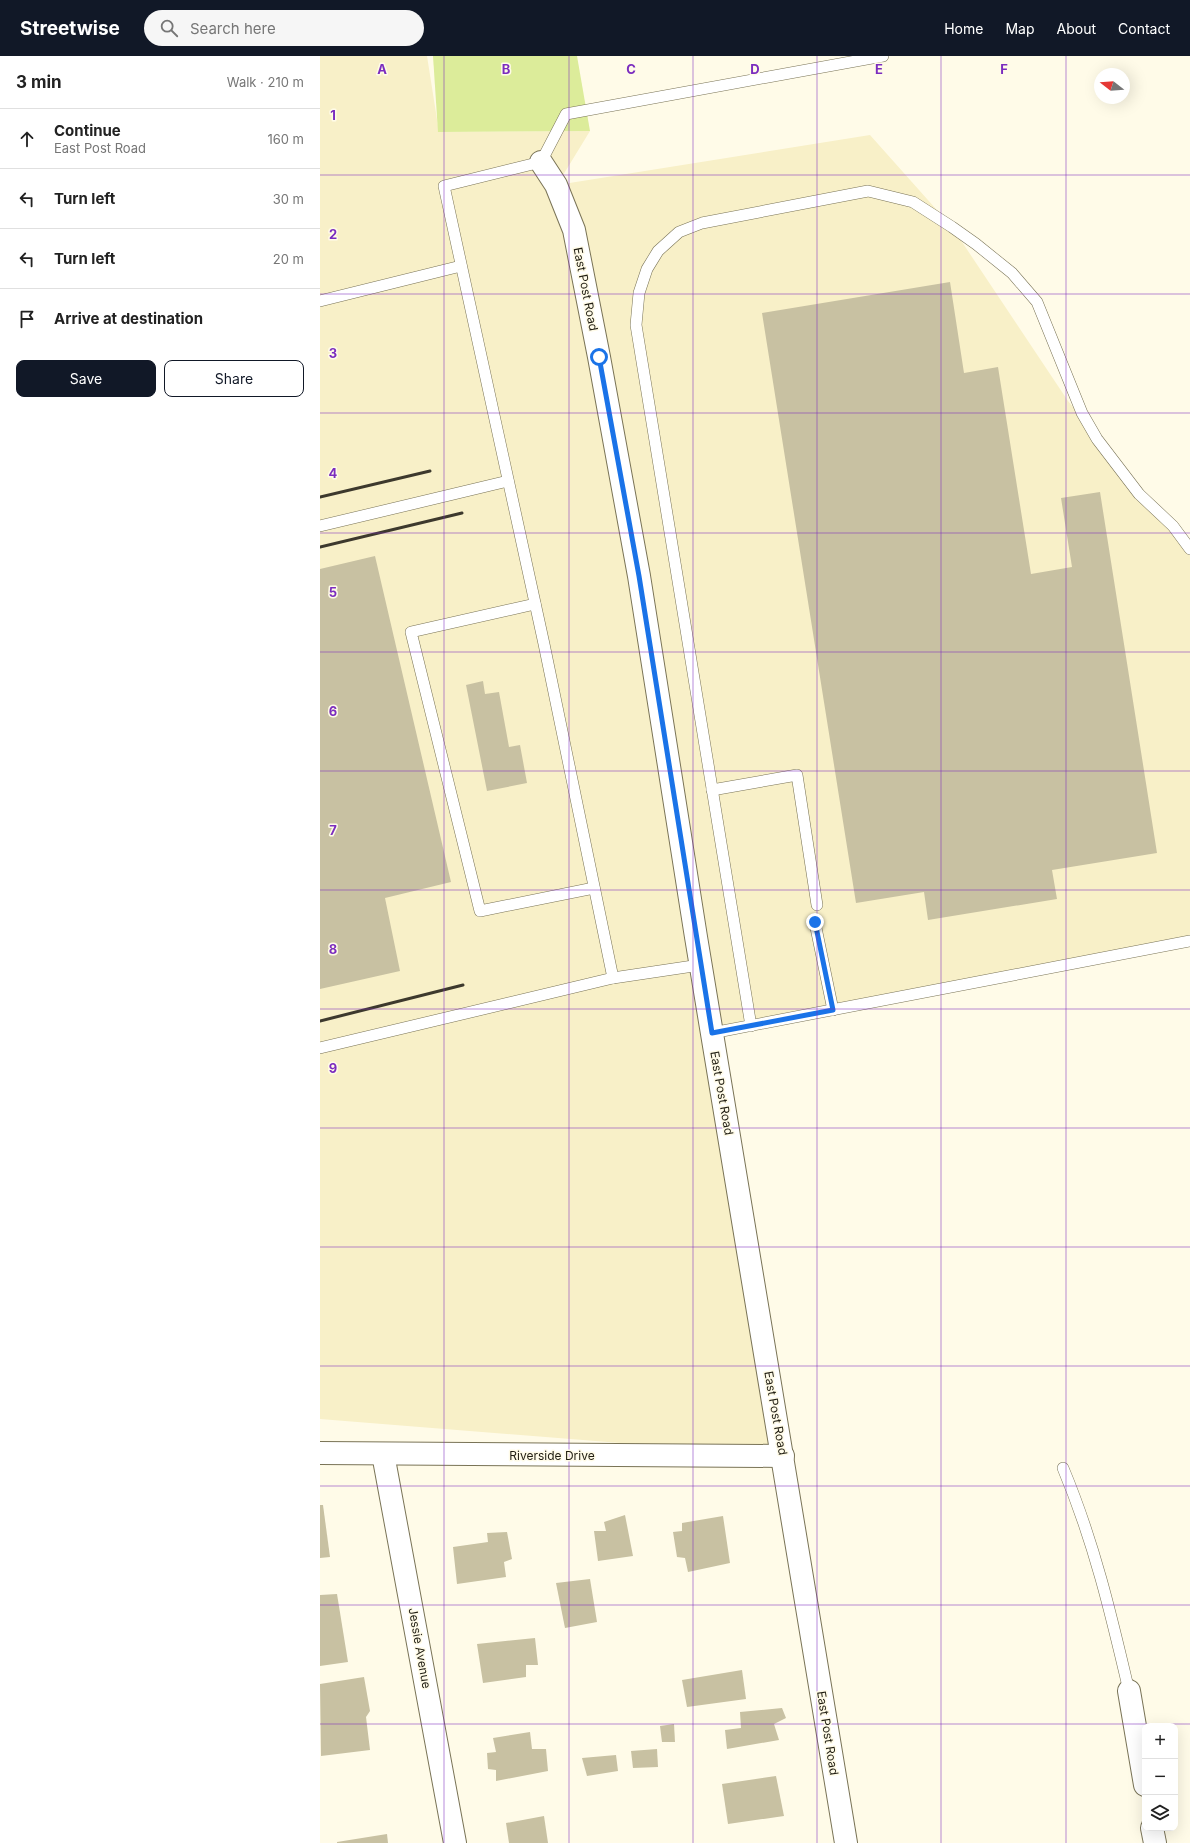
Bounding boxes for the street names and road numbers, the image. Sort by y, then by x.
street label: East Post Road [571,246,601,332]
street label: East Post Road [707,1050,737,1136]
street label: East Post Road [761,1370,791,1456]
street label: Riverside Drive [509,1448,595,1463]
street label: Jessie Avenue [405,1606,435,1690]
street label: East Post Road [814,1690,842,1776]

